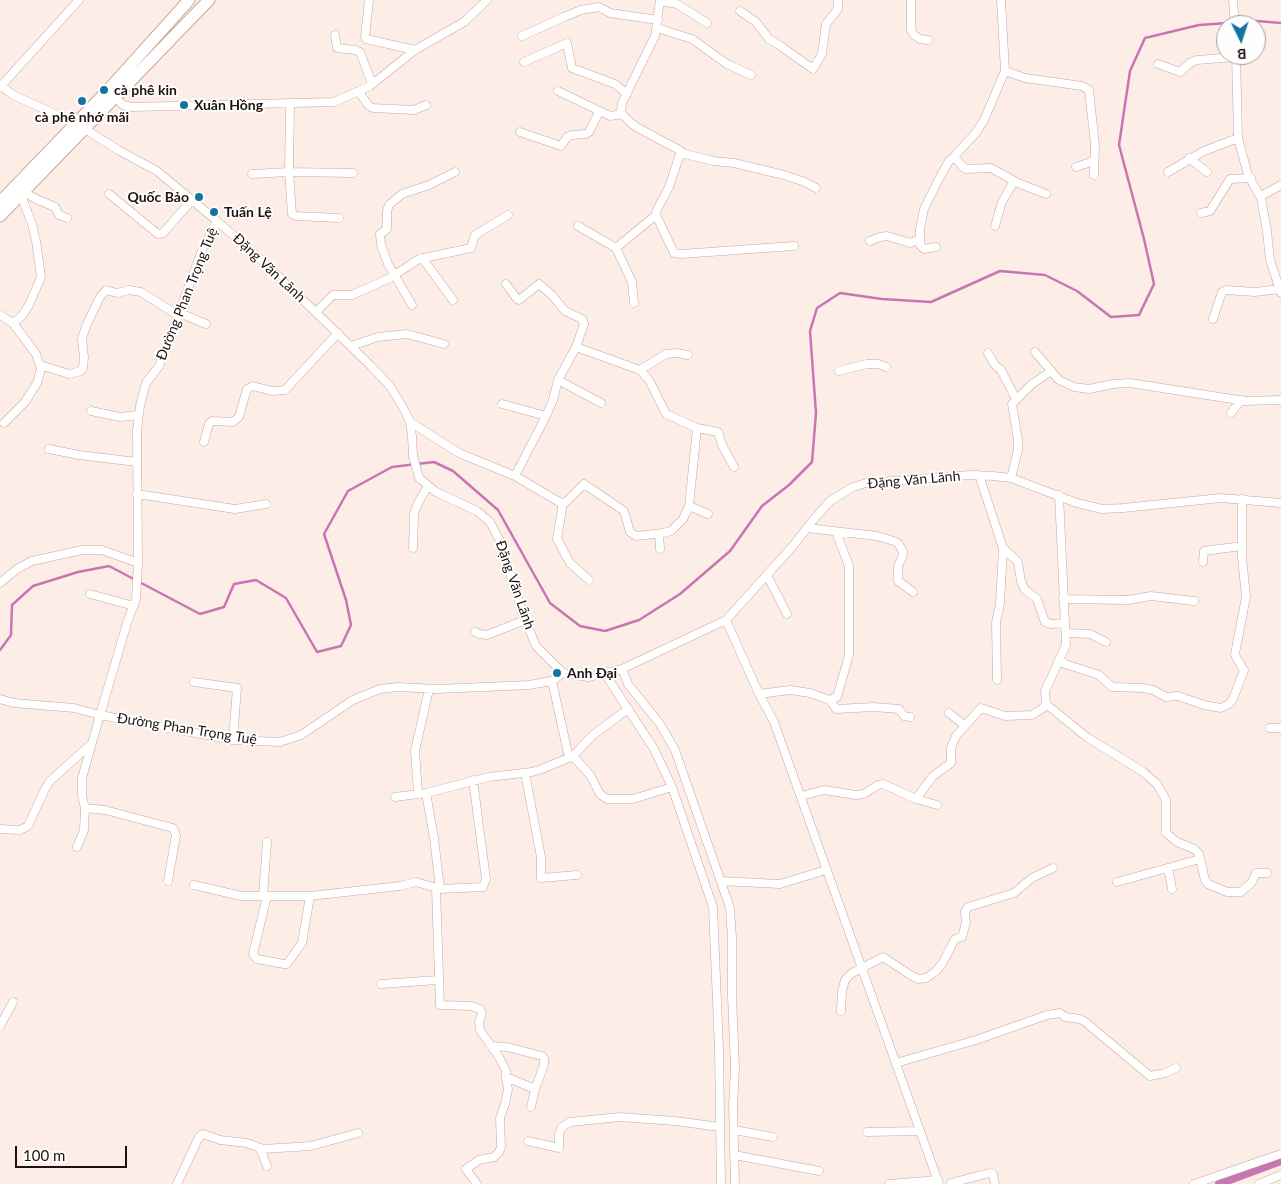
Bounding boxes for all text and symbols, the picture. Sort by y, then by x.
north arrow [1216,15,1266,65]
text: B [1237,46,1247,63]
place label: cà phê kin [114,82,177,98]
marker: cà phê kin [98,84,110,96]
marker: cà phê nhớ mãi [76,95,88,107]
place label: Xuân Hồng [194,97,263,113]
marker: Xuân Hồng [178,99,190,111]
place label: cà phê nhớ mãi [35,109,129,125]
place label: Quốc Bảo [127,189,189,205]
marker: Quốc Bảo [193,191,205,203]
place label: Tuấn Lệ [224,204,272,220]
marker: Tuấn Lệ [208,206,220,218]
street label: Đường Phan Trọng Tuệ [153,225,221,363]
street label: Đặng Văn Lãnh [229,230,309,306]
street label: Đặng Văn Lãnh [867,468,961,492]
street label: Đặng Văn Lãnh [492,538,538,632]
place label: Anh Đại [567,665,617,681]
marker: Anh Đại [551,667,563,679]
street label: Đường Phan Trọng Tuệ [116,710,258,748]
scale bar [18,1136,130,1168]
text: 100 m [23,1146,65,1164]

